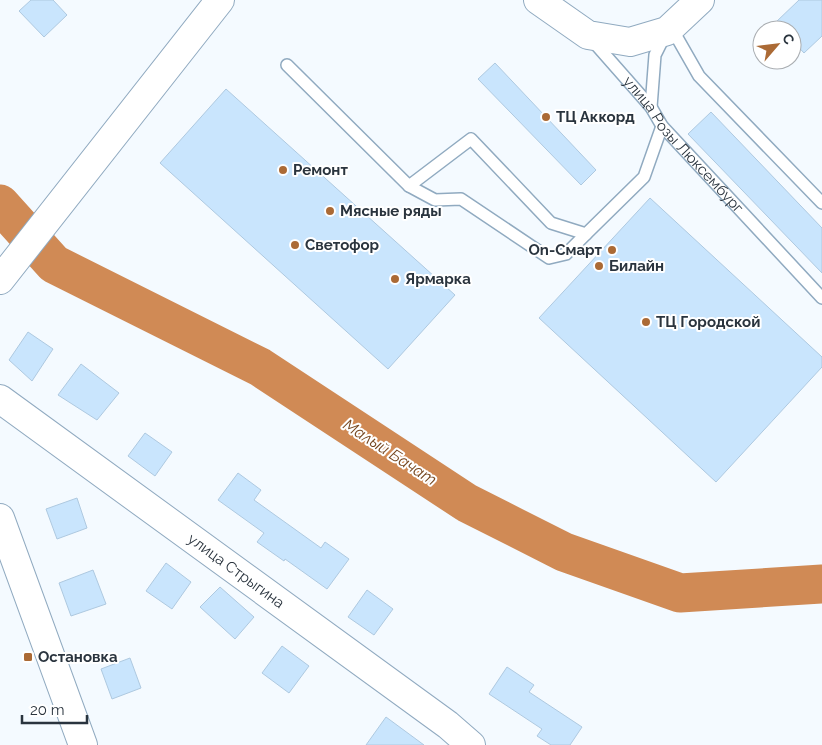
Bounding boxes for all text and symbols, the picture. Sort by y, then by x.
north arrow [752,20,802,70]
text: С [779,31,798,47]
street label: улица Розы Люксембург [619,73,747,217]
place label: ТЦ Аккорд [556,108,635,126]
marker: ТЦ Аккорд [540,111,552,123]
place label: Ремонт [293,161,348,179]
marker: Ремонт [277,164,289,176]
place label: Мясные ряды [340,202,442,220]
marker: Мясные ряды [324,205,336,217]
place label: Светофор [305,236,380,254]
marker: Светофор [289,239,301,251]
place label: On-Смарт [529,241,603,259]
marker: On-Смарт [606,244,618,256]
place label: Билайн [609,257,664,275]
marker: Билайн [593,260,605,272]
place label: Ярмарка [405,270,471,288]
marker: Ярмарка [389,273,401,285]
place label: ТЦ Городской [656,313,760,331]
marker: ТЦ Городской [640,316,652,328]
water label: Малый Бачат [340,415,440,489]
street label: улица Стрыгина [184,530,288,612]
place label: Остановка [38,648,118,666]
marker: Остановка [22,651,34,663]
scale bar [22,692,88,724]
text: 20 m [30,701,65,719]

